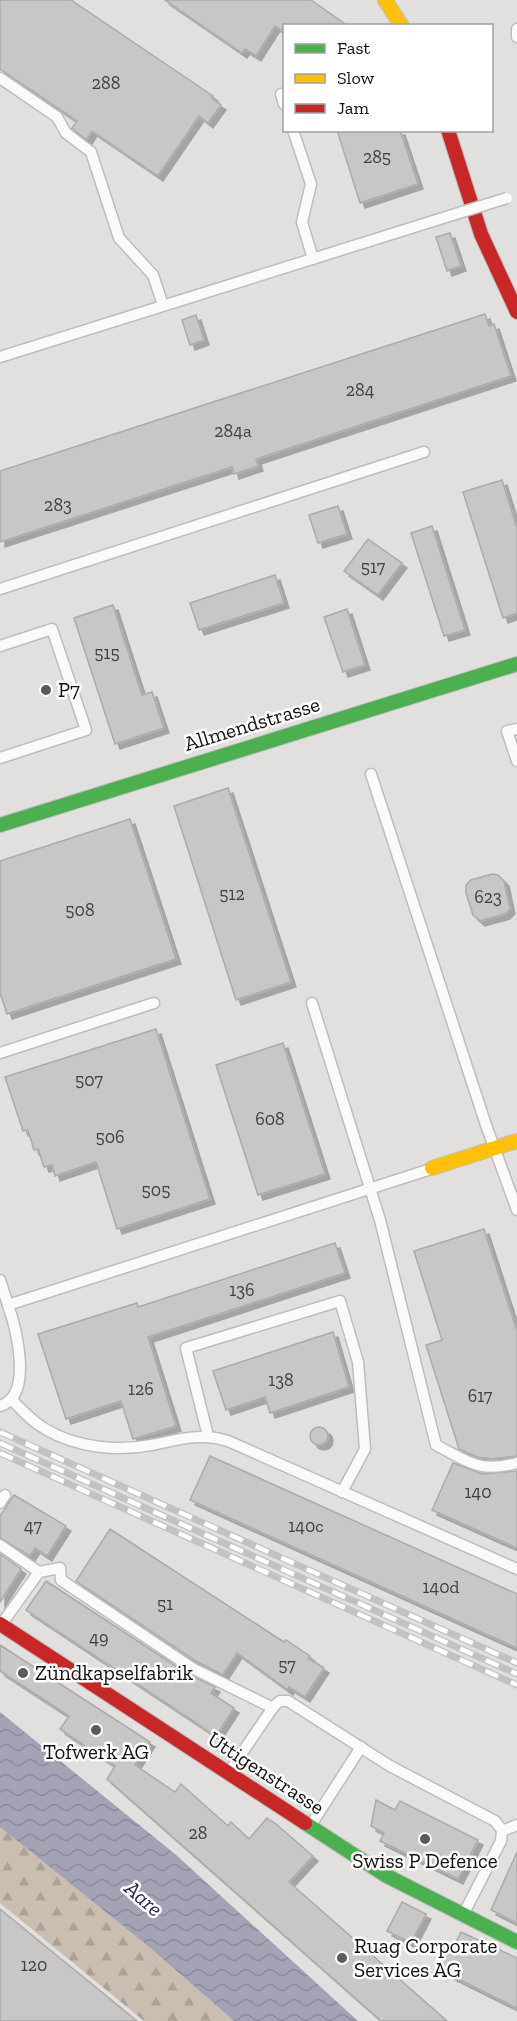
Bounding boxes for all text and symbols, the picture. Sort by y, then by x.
legend [283,24,493,132]
text: Fast [337,37,370,59]
text: Slow [337,67,374,89]
house number: 288 [92,72,120,94]
text: Jam [337,97,369,119]
house number: 285 [363,146,391,168]
house number: 284 [346,379,375,401]
house number: 284a [214,420,252,442]
house number: 283 [44,494,72,516]
house number: 517 [361,556,386,578]
house number: 515 [94,642,120,664]
place label: P7 [58,677,80,702]
marker: P7 [39,683,53,697]
street label: Allmendstrasse [181,691,323,756]
house number: 512 [219,883,245,905]
house number: 623 [474,886,502,908]
house number: 508 [65,899,95,921]
house number: 507 [75,1069,104,1091]
house number: 608 [255,1108,285,1130]
house number: 506 [95,1126,125,1148]
house number: 505 [142,1179,170,1201]
house number: 136 [229,1279,255,1301]
house number: 138 [268,1369,294,1391]
house number: 126 [128,1378,154,1400]
house number: 617 [468,1385,493,1407]
house number: 140 [465,1481,492,1503]
house number: 47 [24,1515,42,1537]
house number: 140c [288,1515,324,1537]
house number: 140d [423,1576,460,1598]
house number: 51 [157,1593,173,1615]
house number: 49 [89,1627,109,1649]
house number: 57 [278,1654,296,1676]
place label: Zündkapselfabrik [35,1660,193,1685]
marker: Zündkapselfabrik [16,1666,30,1680]
marker: Tofwerk AG [89,1723,103,1737]
street label: Uttigenstrasse [203,1726,329,1820]
place label: Tofwerk AG [43,1739,149,1764]
house number: 28 [189,1822,207,1844]
marker: Swiss P Defence [418,1832,432,1846]
place label: Swiss P Defence [352,1848,498,1873]
water label: Aare [118,1874,168,1922]
place label: Ruag Corporate Services AG [354,1933,497,1982]
marker: Ruag Corporate Services AG [335,1951,349,1965]
house number: 120 [21,1954,47,1976]

